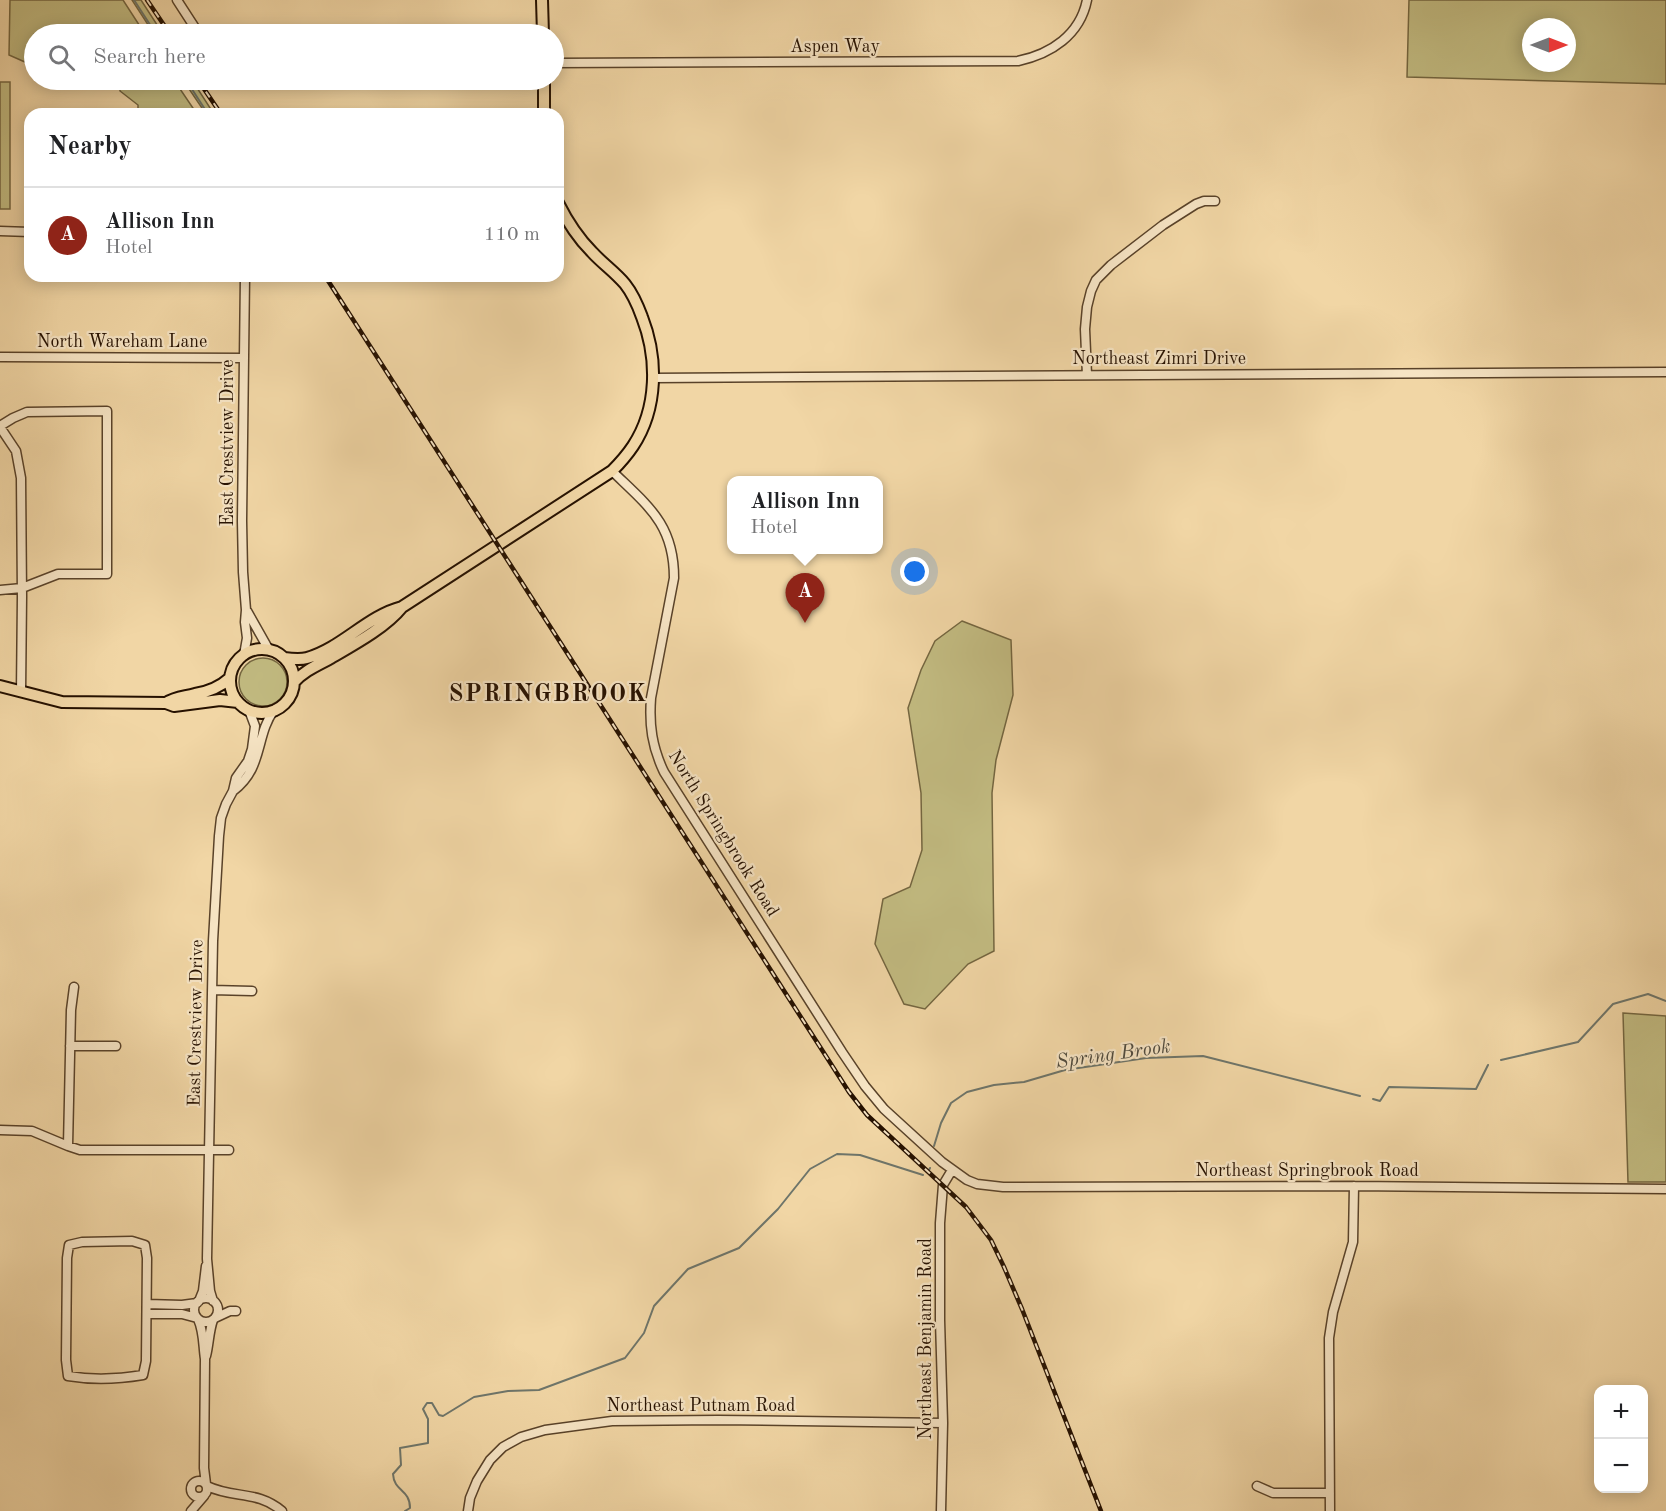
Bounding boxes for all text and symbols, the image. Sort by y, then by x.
north arrow [1522,18,1576,72]
search box [24,24,564,90]
street label: Aspen Way [790,38,880,56]
icon: search [45,41,78,74]
text: Search here [93,46,206,68]
text: Nearby [48,134,132,160]
text: Allison Inn [105,211,215,233]
text: A [60,225,75,245]
text: 110 m [484,225,540,245]
text: Hotel [105,238,152,258]
street label: North Wareham Lane [37,333,207,351]
street label: Northeast Zimri Drive [1072,350,1246,368]
street label: East Crestview Drive [219,359,237,527]
popup [727,476,883,554]
text: Allison Inn [750,491,860,513]
text: Hotel [750,518,797,538]
your location [900,557,929,586]
pin: A [786,574,824,623]
district label: SPRINGBROOK [448,683,648,707]
street label: North Springbrook Road [665,747,782,920]
street label: East Crestview Drive [186,939,206,1107]
water label: Spring Brook [1055,1037,1172,1073]
street label: Northeast Springbrook Road [1195,1162,1419,1180]
street label: Northeast Benjamin Road [917,1238,935,1440]
map controls [1594,1385,1648,1493]
button: + [1594,1385,1648,1439]
street label: Northeast Putnam Road [607,1397,795,1415]
button: − [1594,1439,1648,1493]

